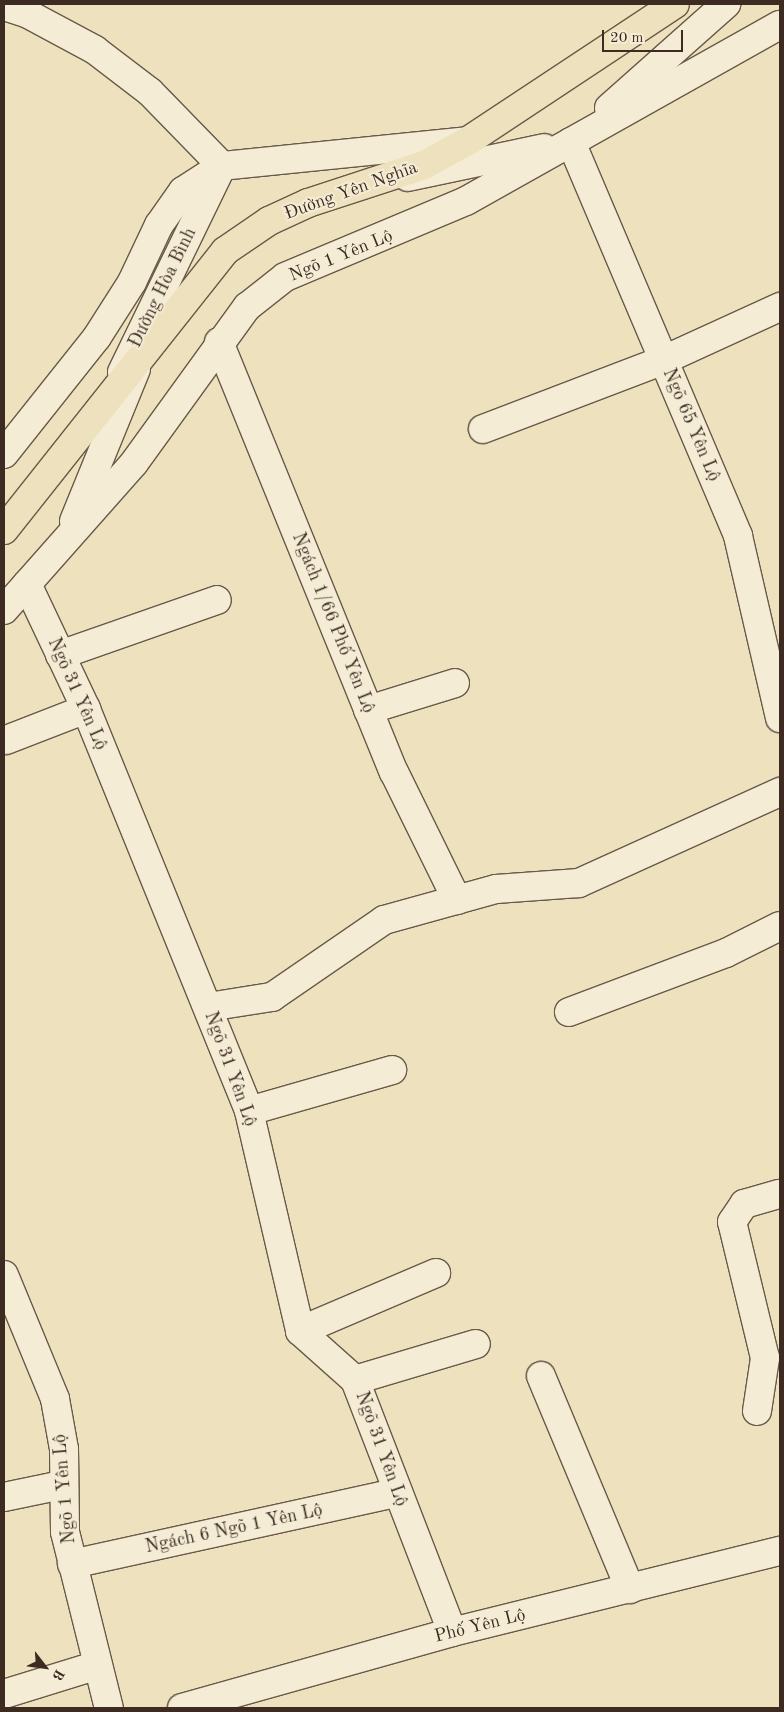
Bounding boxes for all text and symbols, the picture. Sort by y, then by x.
scale bar [604,20,685,52]
text: 20 m [610,31,644,46]
street label: Đường Yên Nghĩa [281,157,421,225]
street label: Đường Hòa Bình [125,225,201,351]
street label: Ngõ 1 Yên Lộ [286,225,396,287]
street label: Ngõ 65 Yên Lộ [657,365,725,485]
street label: Ngách 1/66 Phố Yên Lộ [287,530,379,716]
street label: Ngõ 31 Yên Lộ [43,635,111,753]
street label: Ngõ 31 Yên Lộ [199,1009,261,1129]
street label: Ngõ 31 Yên Lộ [350,1389,412,1509]
street label: Ngõ 1 Yên Lộ [49,1433,81,1545]
street label: Ngách 6 Ngõ 1 Yên Lộ [143,1500,325,1558]
street label: Phố Yên Lộ [432,1604,528,1648]
north arrow [20,1642,70,1692]
text: B [49,1667,67,1682]

